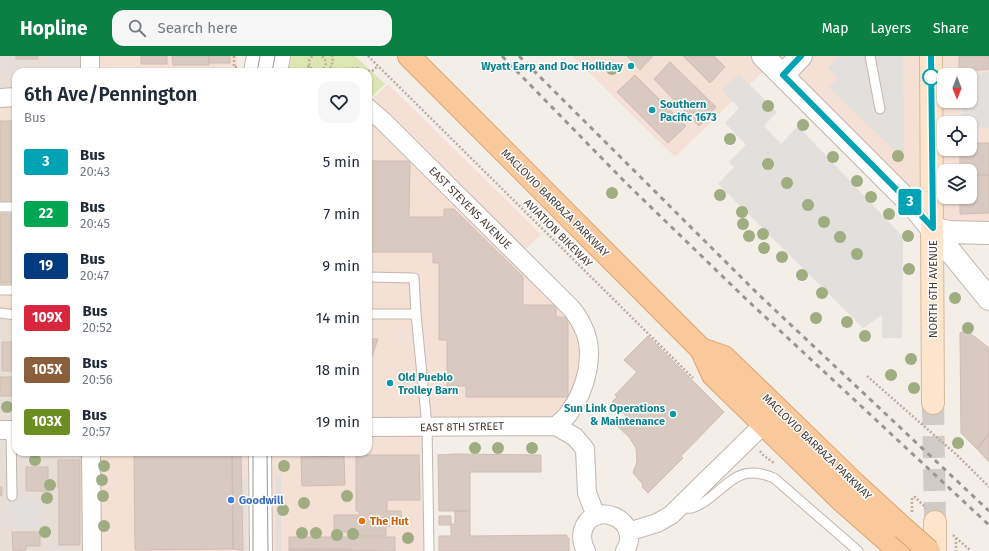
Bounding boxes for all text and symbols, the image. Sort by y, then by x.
search box [112,10,392,46]
text: Hopline [20,17,88,40]
icon: search [126,17,148,39]
text: Search here [158,19,238,37]
text: Map [822,20,848,37]
text: Layers [870,20,911,37]
text: Share [933,20,969,37]
place label: Wyatt Earp and Doc Holliday [481,60,623,73]
marker: Wyatt Earp and Doc Holliday [626,61,636,71]
unlabelled marker [922,68,940,86]
north arrow [937,68,977,108]
map controls [937,68,977,204]
button: heart [318,81,360,123]
text: 6th Ave/Pennington [24,83,197,106]
place label: Southern Pacific 1673 [660,98,717,124]
marker: Southern Pacific 1673 [647,105,657,115]
text: Bus [24,110,46,125]
button: locate [937,116,977,156]
text: Bus [80,146,105,164]
street label: MACLOVIO BARRAZA PARKWAY [498,146,612,260]
text: 3 [42,153,50,170]
text: 5 min [323,153,360,171]
text: 20:43 [80,164,110,179]
street label: EAST STEVENS AVENUE [426,164,514,252]
button: layers [937,164,977,204]
line badge: 3 [897,189,923,215]
text: 3 [906,193,914,210]
street label: AVIATION BIKEWAY [521,196,595,270]
text: Bus [80,198,105,216]
text: 22 [39,205,53,222]
text: 7 min [323,205,360,223]
text: 20:45 [80,216,110,231]
street label: NORTH 6TH AVENUE [927,240,940,338]
text: Bus [80,250,105,268]
text: 19 [39,257,53,274]
text: 9 min [322,257,360,275]
text: 20:47 [80,268,109,283]
text: Bus [82,302,108,320]
text: 109X [32,309,62,326]
text: 14 min [316,309,360,327]
text: 20:52 [82,320,112,335]
text: Bus [82,354,107,372]
text: 105X [32,361,62,378]
text: 18 min [315,361,360,379]
place label: Old Pueblo Trolley Barn [398,371,458,397]
text: 20:56 [82,372,113,387]
marker: Old Pueblo Trolley Barn [385,378,395,388]
street label: MACLOVIO BARRAZA PARKWAY [760,391,874,503]
place label: Sun Link Operations & Maintenance [564,402,666,428]
text: Bus [82,406,107,424]
marker: Sun Link Operations & Maintenance [668,409,678,419]
text: 103X [32,413,62,430]
text: 19 min [316,413,360,431]
street label: EAST 8TH STREET [420,420,504,434]
text: 20:57 [82,424,111,439]
place label: Goodwill [239,494,284,507]
marker: Goodwill [226,495,236,505]
place label: The Hut [370,515,410,528]
marker: The Hut [357,516,367,526]

